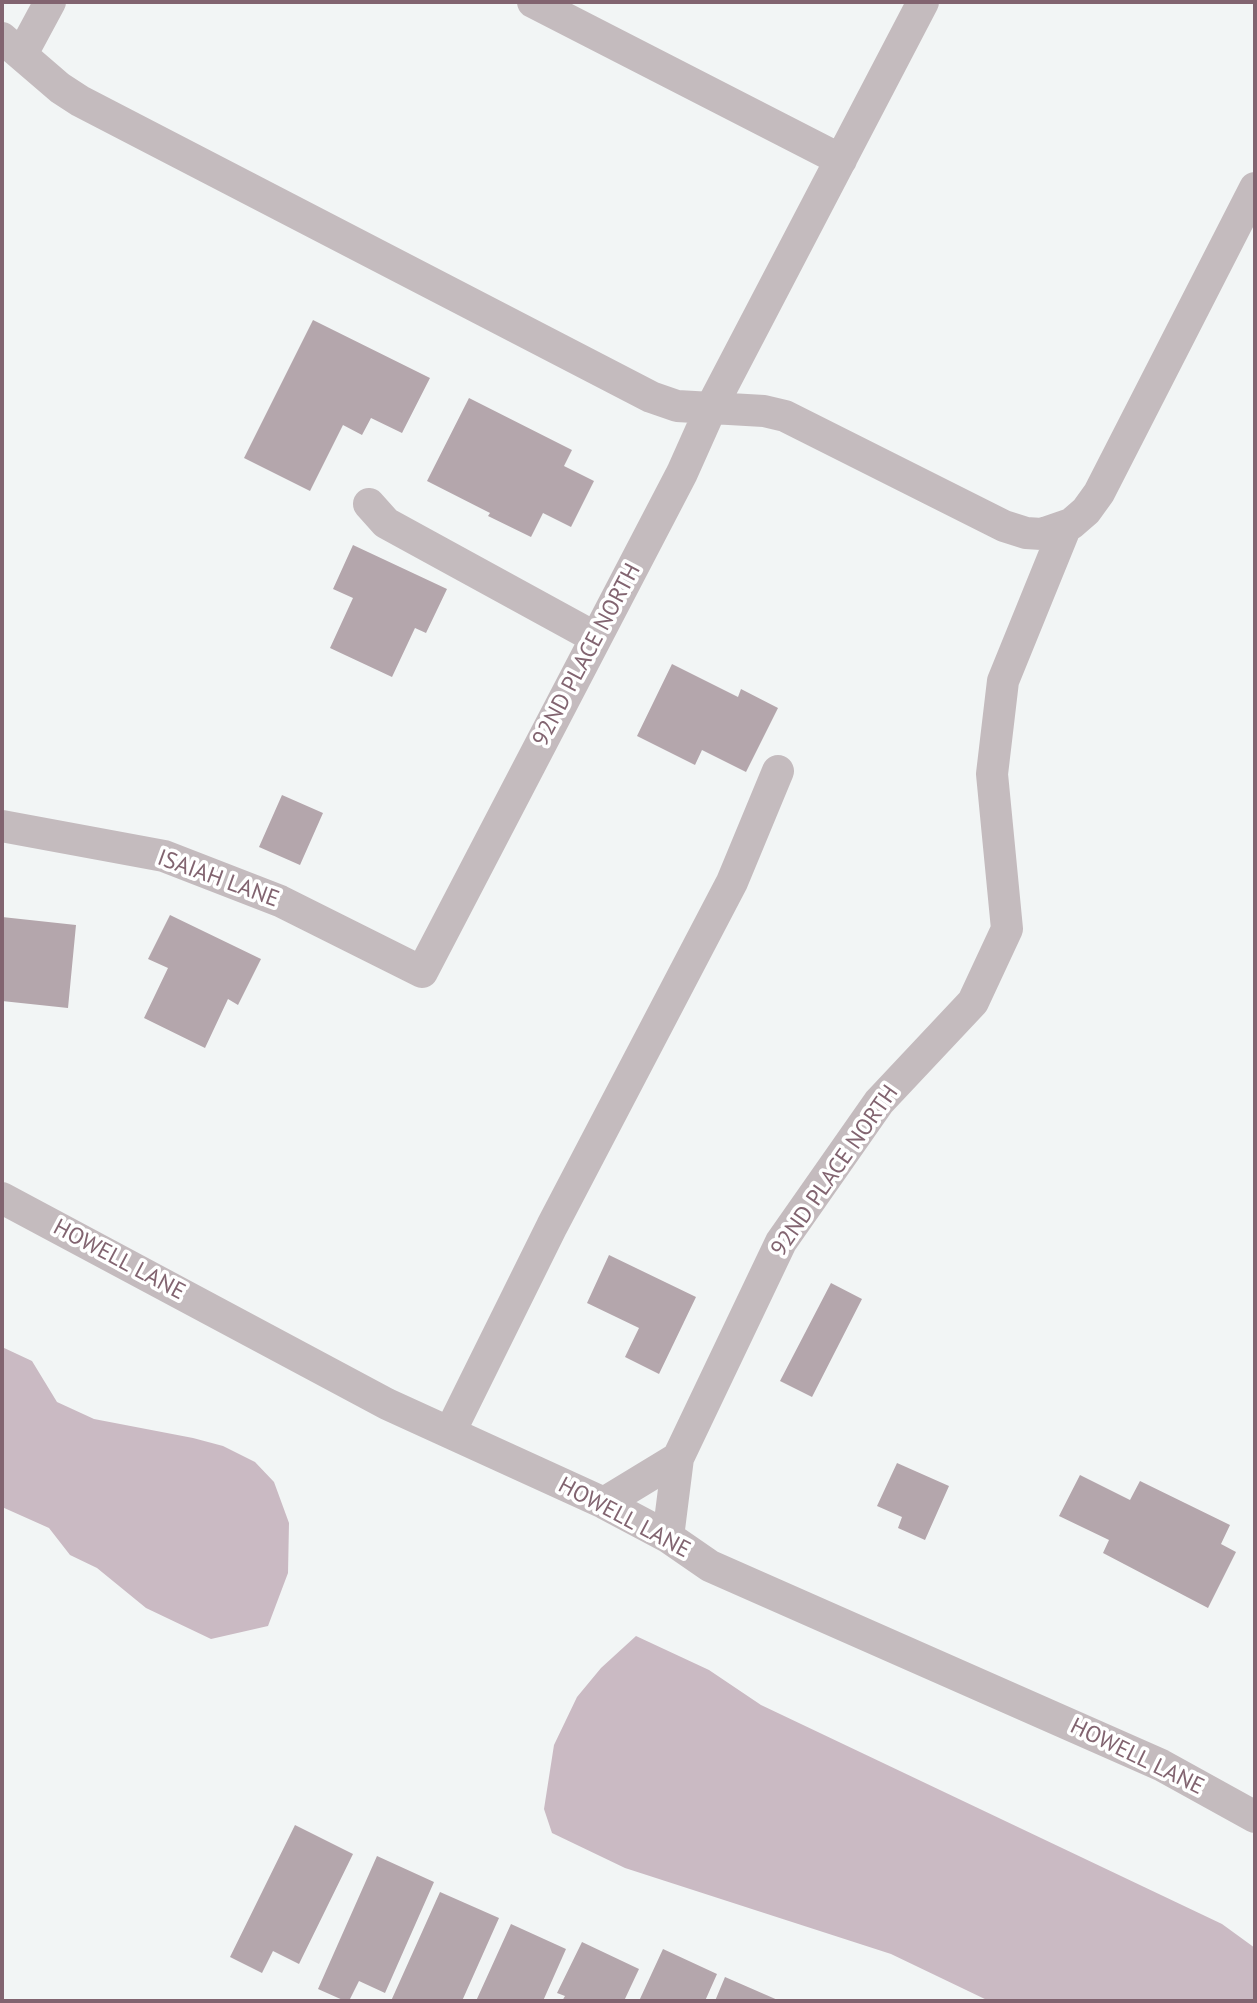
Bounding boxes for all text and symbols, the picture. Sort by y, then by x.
street label: 92ND PLACE NORTH [527,559,647,751]
street label: ISAIAH LANE [153,844,283,914]
street label: 92ND PLACE NORTH [766,1080,904,1262]
street label: HOWELL LANE [48,1214,190,1306]
street label: HOWELL LANE [553,1472,695,1564]
street label: HOWELL LANE [1066,1713,1208,1801]

